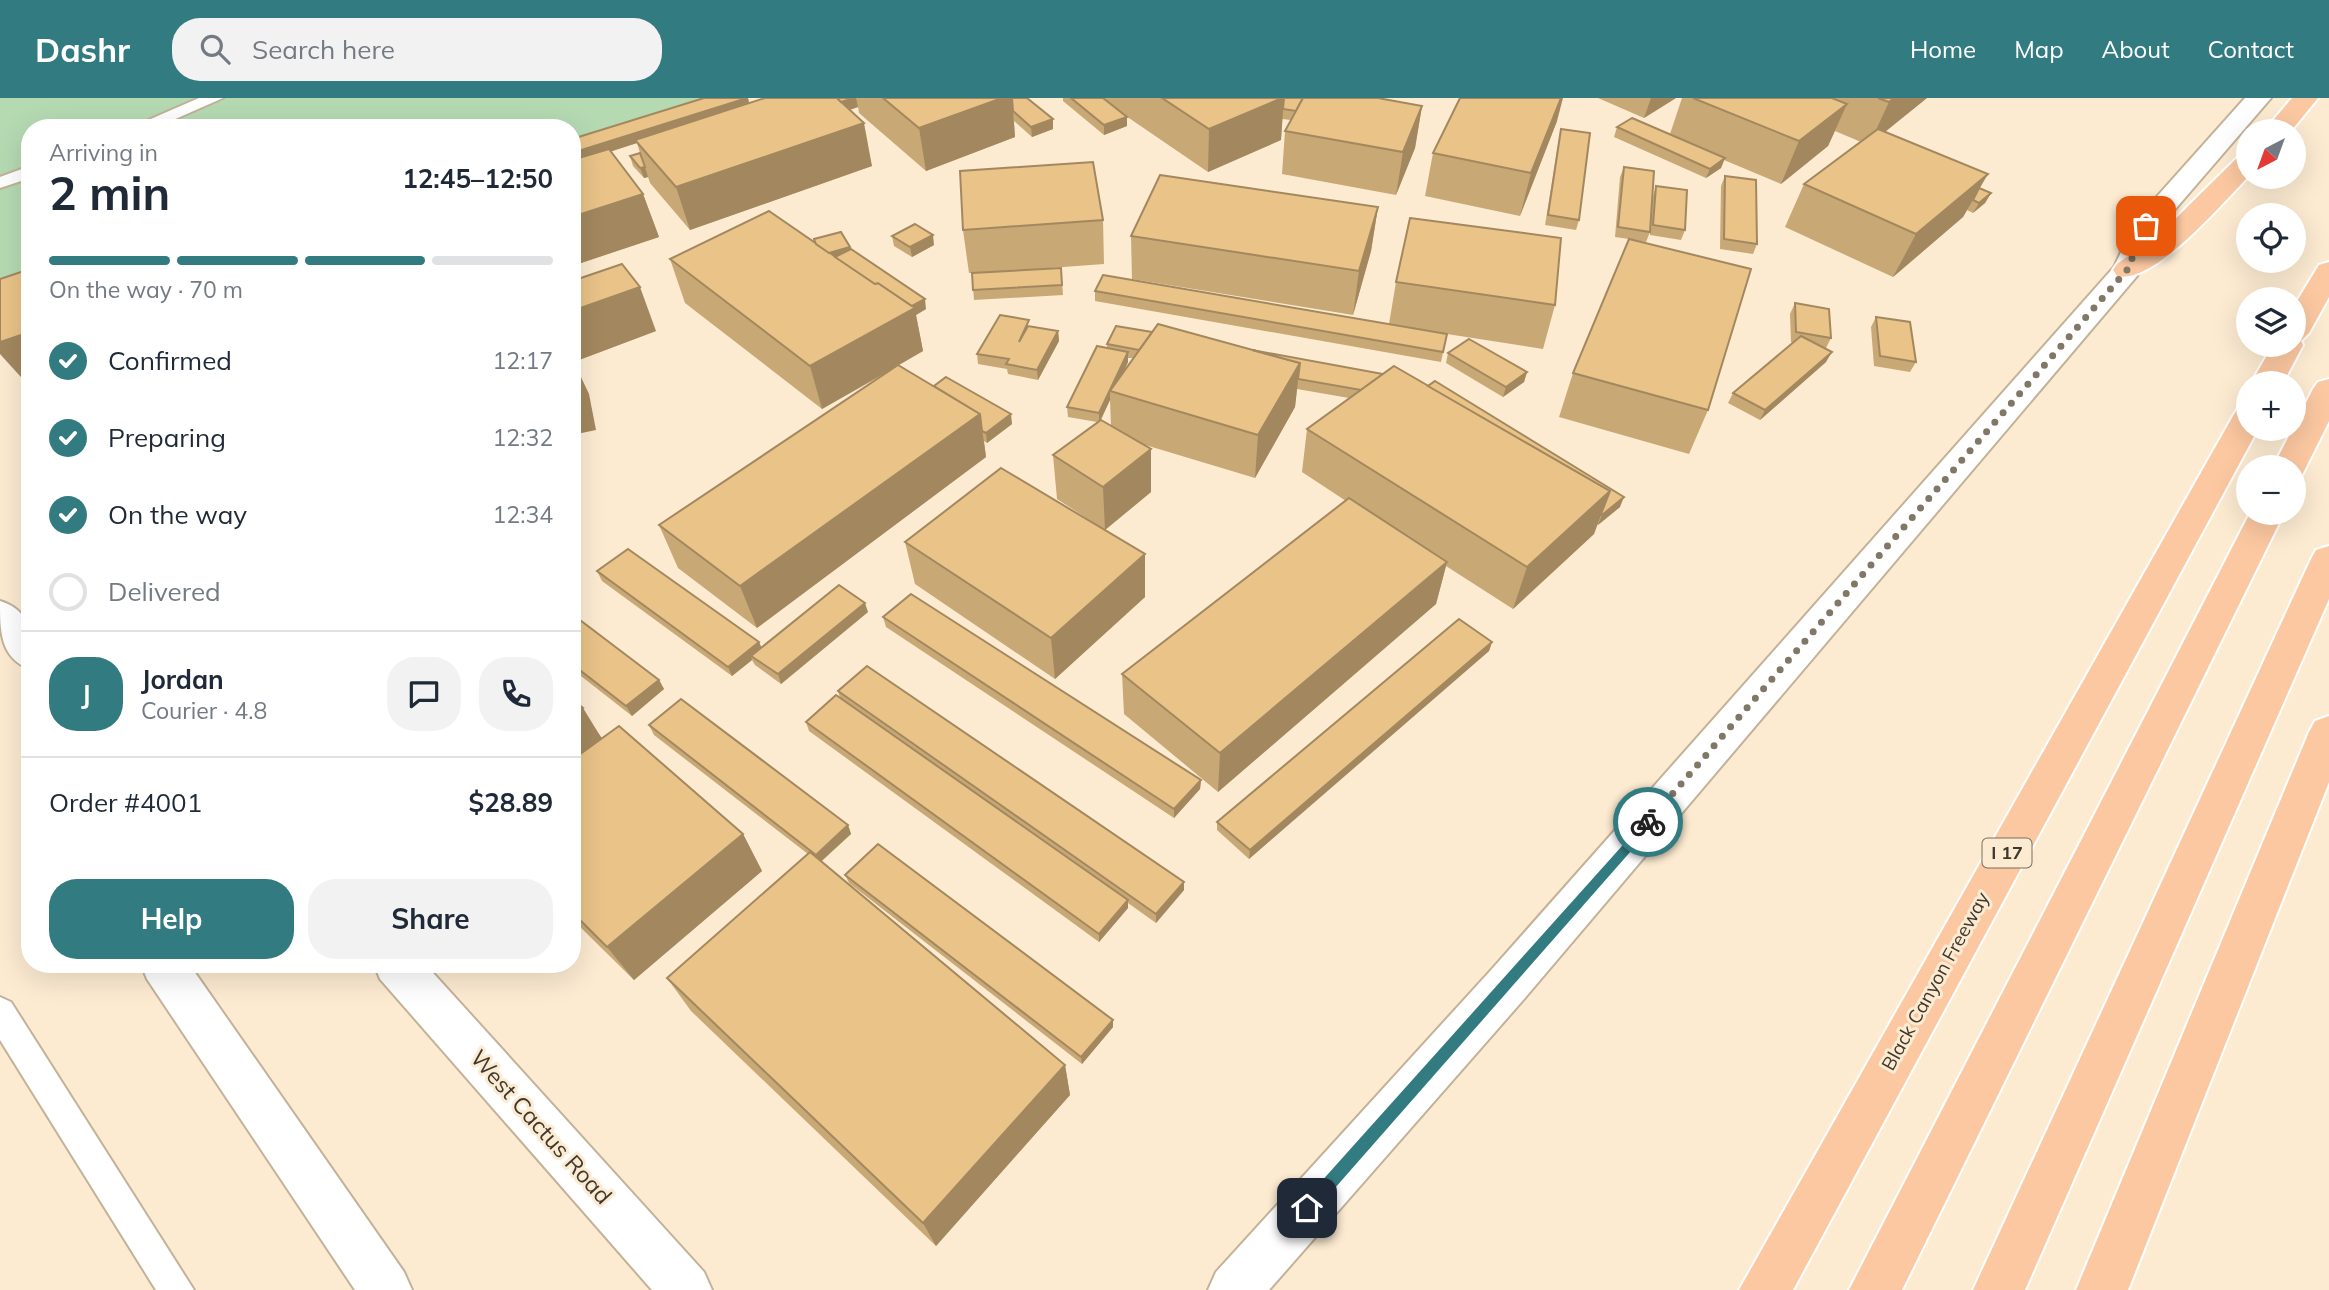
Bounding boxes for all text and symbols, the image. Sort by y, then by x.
search box [172,18,662,81]
text: Dashr [35,29,130,70]
icon: search [196,30,234,68]
text: Search here [252,33,395,66]
text: Home [1910,34,1976,64]
text: Map [2014,34,2064,64]
text: About [2102,34,2170,64]
text: Contact [2208,34,2294,64]
north arrow [2236,119,2306,189]
map controls [2236,119,2306,525]
text: Arriving in [49,138,158,167]
text: 12:45–12:50 [402,162,553,195]
text: 2 min [49,164,170,222]
pin [2116,196,2176,256]
button: locate [2236,203,2306,273]
icon: bag [2127,207,2165,245]
text: On the way · 70 m [49,275,243,304]
button: layers [2236,287,2306,357]
icon: check [49,342,87,380]
text: Confirmed [108,344,232,377]
text: 12:17 [493,346,553,375]
button: + [2236,371,2306,441]
icon: check [49,419,87,457]
text: Preparing [108,421,226,454]
text: 12:32 [493,423,553,452]
button: − [2236,455,2306,525]
icon: check [49,496,87,534]
text: On the way [108,498,247,531]
text: 12:34 [493,500,553,529]
text: Delivered [108,575,221,608]
button: chat [387,657,461,731]
button: phone [479,657,553,731]
text: Jordan [141,663,224,696]
text: J [81,678,91,711]
text: Courier · 4.8 [141,696,267,725]
text: Order #4001 [49,786,202,819]
text: $28.89 [469,786,553,819]
courier [1613,787,1683,857]
icon: bike [1629,803,1667,841]
road number: I 17 [1982,838,2032,868]
button: Help [49,879,294,959]
button: Share [308,879,553,959]
street label: Black Canyon Freeway [1876,887,1994,1075]
street label: West Cactus Road [464,1043,618,1210]
pin [1277,1178,1337,1238]
icon: home [1288,1189,1326,1227]

